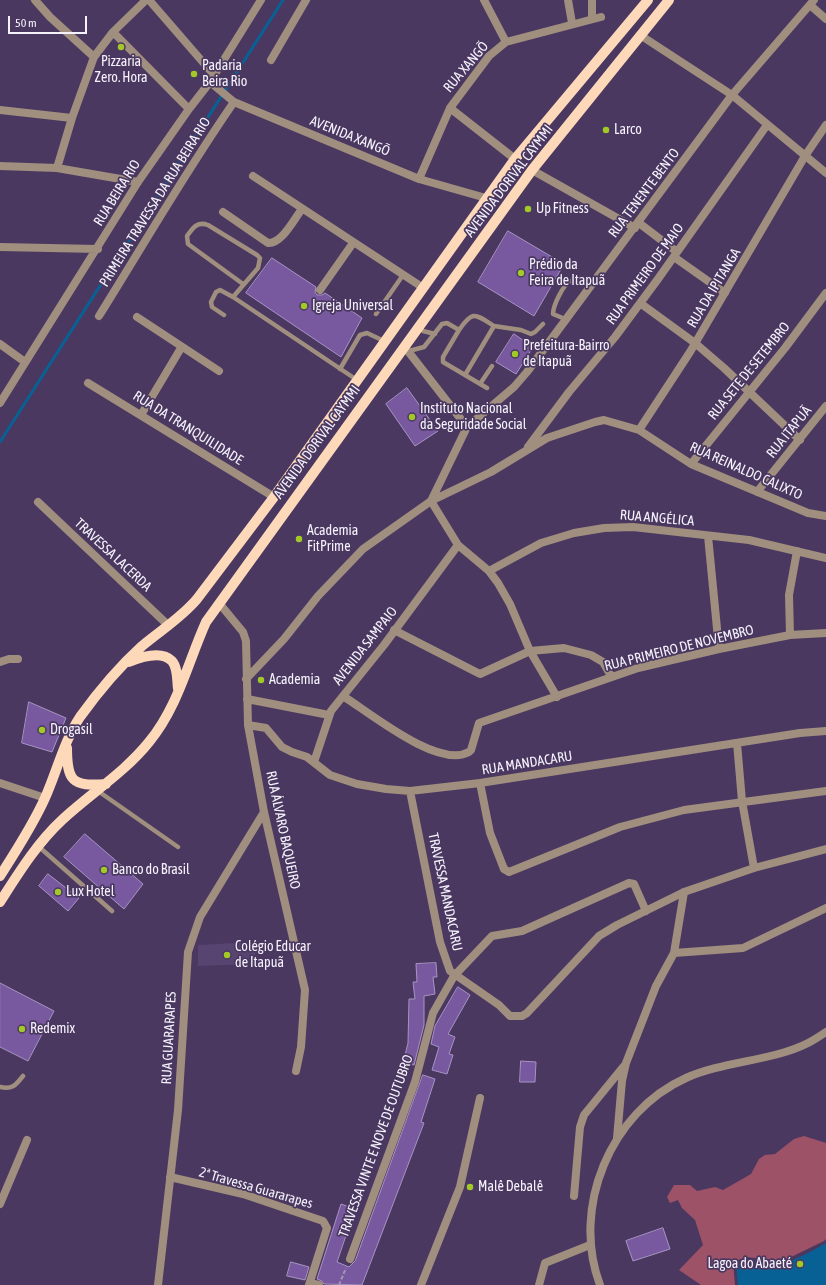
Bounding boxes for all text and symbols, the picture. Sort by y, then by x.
scale bar [10,8,89,34]
text: 50 m [15,16,37,30]
street label: RUA XANGÕ [440,38,492,96]
marker: Pizzaria Zero. Hora [116,42,126,52]
place label: Pizzaria Zero. Hora [95,54,147,86]
place label: Padaria Beira Rio [202,58,247,90]
marker: Padaria Beira Rio [189,69,199,79]
street label: AVENIDA XANGÕ [308,112,392,160]
street label: PRIMEIRA TRAVESSA DA RUA BEIRA RIO [96,114,214,290]
street label: AVENIDA DORIVAL CAYMMI [461,122,557,240]
place label: Larco [614,122,642,138]
marker: Larco [601,125,611,135]
street label: RUA TENENTE BENTO [605,145,683,241]
street label: RUA BEIRA RIO [90,157,144,229]
place label: Up Fitness [536,201,589,217]
marker: Up Fitness [523,204,533,214]
street label: RUA PRIMEIRO DE MAIO [603,220,687,328]
street label: RUA DA IPITANGA [684,245,744,331]
place label: Prédio da Feira de Itapuã [529,257,605,290]
marker: Prédio da Feira de Itapuã [516,268,526,278]
place label: Igreja Universal [312,298,393,314]
marker: Igreja Universal [299,301,309,311]
street label: RUA SETE DE SETEMBRO [705,319,793,423]
place label: Prefeitura-Bairro de Itapuã [523,338,610,370]
marker: Prefeitura-Bairro de Itapuã [510,349,520,359]
street label: AVENIDA DORIVAL CAYMMI [270,382,364,502]
street label: RUA DA TRANQUILIDADE [130,387,246,469]
place label: Instituto Nacional da Seguridade Social [420,401,527,434]
street label: RUA ITAPUÃ [763,403,815,461]
marker: Instituto Nacional da Seguridade Social [407,412,417,422]
street label: RUA REINALDO CALIXTO [687,439,805,503]
street label: RUA ANGÉLICA [619,506,695,530]
street label: TRAVESSA LACERDA [71,515,155,595]
place label: Academia FitPrime [307,523,358,556]
marker: Academia FitPrime [294,534,304,544]
street label: AVENIDA SAMPAIO [329,603,401,689]
street label: RUA PRIMEIRO DE NOVEMBRO [603,621,755,675]
place label: Academia [269,672,320,688]
marker: Academia [256,675,266,685]
place label: Drogasil [50,722,93,738]
marker: Drogasil [37,725,47,735]
street label: RUA MANDACARU [480,748,574,778]
street label: RUA ÁLVARO BAQUEIRO [262,769,304,891]
street label: TRAVESSA MANDACARU [424,831,466,953]
place label: Banco do Brasil [112,862,190,878]
marker: Banco do Brasil [99,865,109,875]
place label: Lux Hotel [66,884,114,900]
marker: Lux Hotel [53,887,63,897]
place label: Colégio Educar de Itapuã [235,939,311,972]
marker: Colégio Educar de Itapuã [222,950,232,960]
street label: RUA GUARARAPES [158,991,180,1085]
place label: Redemix [30,1021,75,1037]
marker: Redemix [17,1024,27,1034]
street label: TRAVESSA VINTE E NOVE DE OUTUBRO [335,1052,417,1240]
street label: 2ª Travessa Guararapes [197,1164,315,1212]
place label: Malê Debalê [478,1179,543,1195]
marker: Malê Debalê [465,1182,475,1192]
place label: Lagoa do Abaeté [708,1256,792,1272]
marker: Lagoa do Abaeté [795,1259,805,1269]

